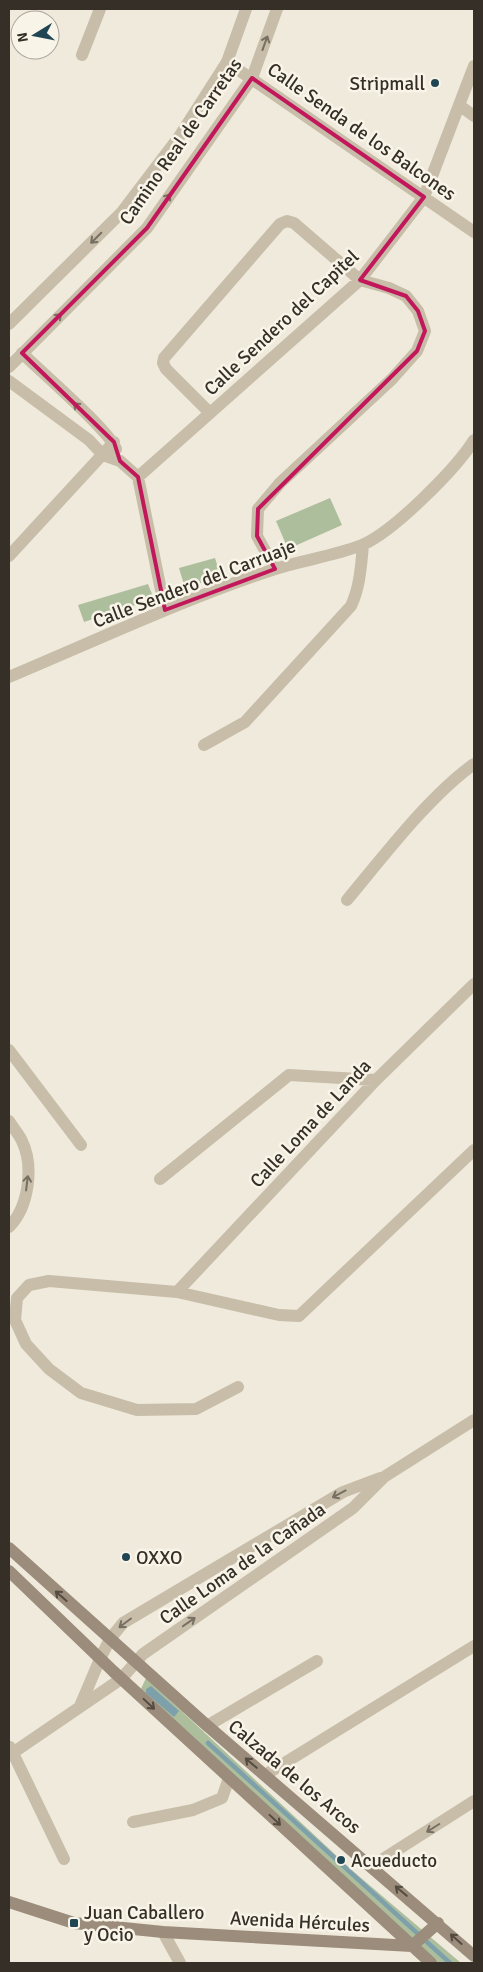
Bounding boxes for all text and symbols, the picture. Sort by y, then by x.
north arrow [10,10,60,60]
text: N [13,31,32,43]
one-way arrow [260,36,270,52]
street label: Camino Real de Carretas [114,54,247,230]
street label: Calle Senda de los Balcones [263,58,460,206]
place label: Stripmall [350,72,425,96]
marker: Stripmall [429,77,441,89]
one-way arrow [161,193,171,207]
one-way arrow [90,232,102,244]
street label: Calle Sendero del Capitel [199,245,364,401]
one-way arrow [50,313,62,325]
one-way arrow [73,402,86,414]
street label: Calle Sendero del Carruaje [90,534,299,634]
street label: Calle Loma de Landa [245,1054,376,1193]
one-way arrow [22,1175,32,1191]
one-way arrow [332,1490,347,1500]
street label: Calle Loma de la Cañada [155,1497,330,1630]
place label: OXXO [136,1546,183,1570]
marker: OXXO [120,1551,132,1563]
one-way arrow [55,1590,68,1601]
one-way arrow [182,1617,196,1627]
one-way arrow [118,1618,132,1628]
one-way arrow [142,1698,155,1710]
street label: Calzada de los Arcos [223,1714,366,1839]
one-way arrow [244,1757,257,1769]
one-way arrow [268,1814,281,1826]
one-way arrow [426,1822,440,1833]
place label: Acueducto [351,1849,437,1873]
marker: Acueducto [335,1854,347,1866]
one-way arrow [394,1886,407,1897]
place label: Juan Caballero y Ocio [84,1901,205,1947]
street label: Avenida Hércules [229,1906,371,1938]
marker: Juan Caballero y Ocio [68,1917,80,1929]
one-way arrow [450,1934,463,1945]

